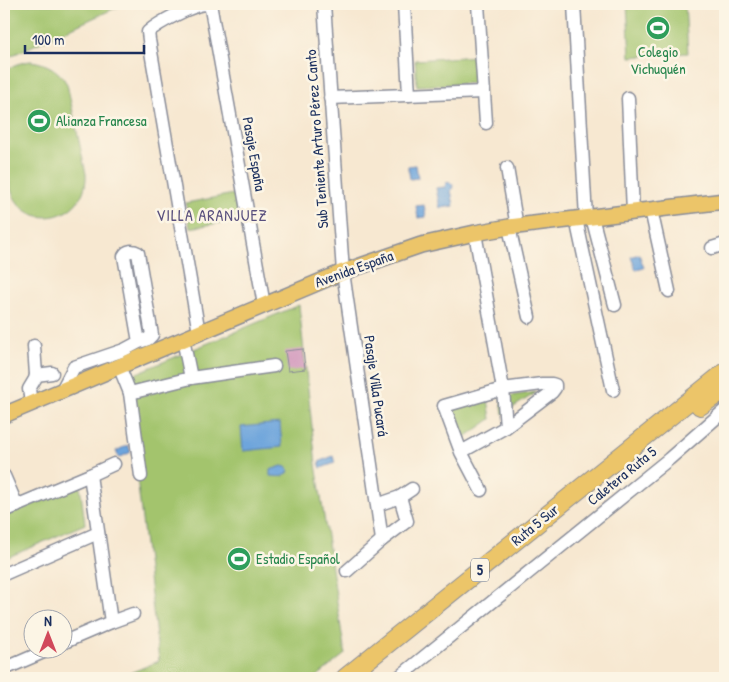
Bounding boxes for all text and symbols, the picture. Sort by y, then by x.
sports icon: Colegio Vichuquén [645,15,671,41]
scale bar [25,22,144,54]
text: 100 m [32,29,65,50]
place label: Colegio Vichuquén [630,41,686,79]
street label: Sub Teniente Arturo Pérez Canto [300,49,333,229]
sports icon: Alianza Francesa [26,108,52,134]
place label: Alianza Francesa [56,110,147,131]
street label: Pasaje España [238,115,271,193]
district label: VILLA ARANJUEZ [156,204,268,226]
street label: Avenida España [312,245,396,292]
street label: Pasaje Villa Pucará [359,334,394,438]
street label: Caletera Ruta 5 [582,441,661,510]
street label: Ruta 5 Sur [506,499,563,550]
sports icon: Estadio Español [226,546,252,572]
place label: Estadio Español [256,548,340,569]
road number: 5 [471,558,489,582]
north arrow [22,610,72,660]
text: N [44,611,52,630]

